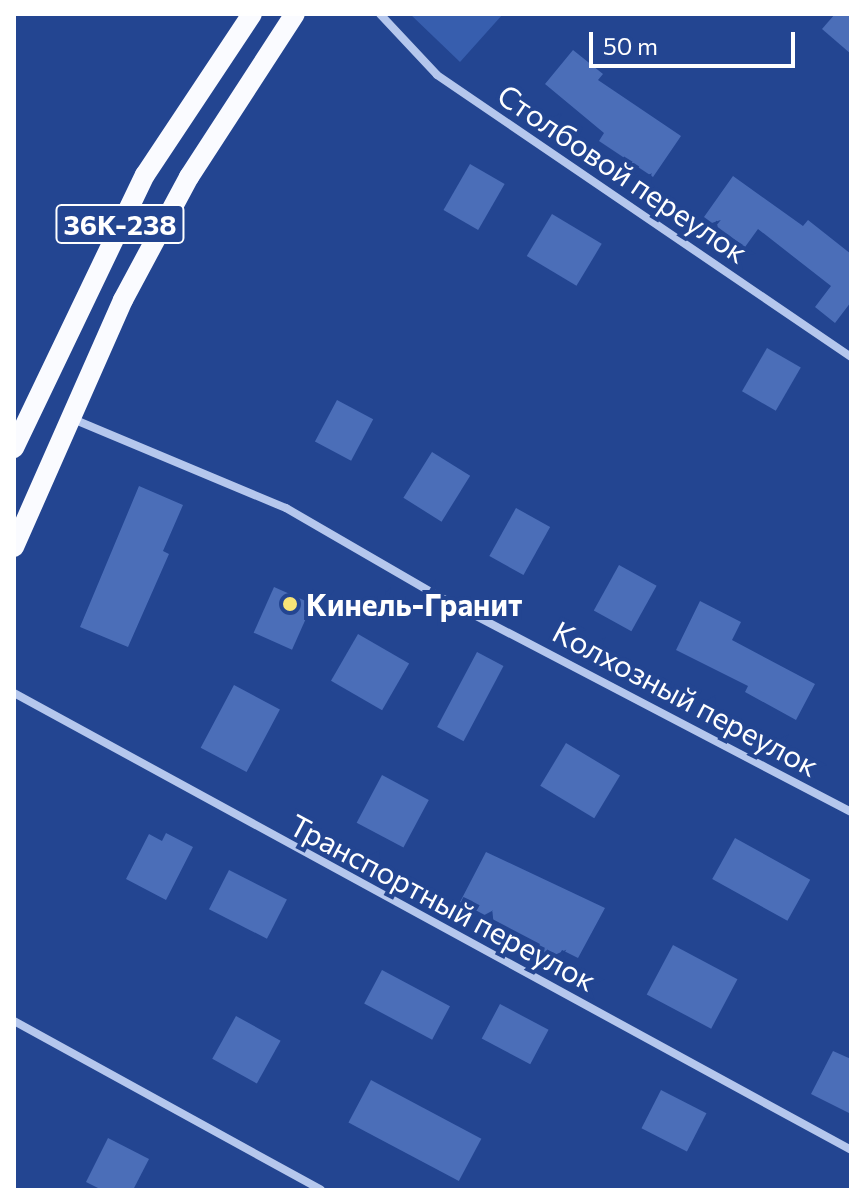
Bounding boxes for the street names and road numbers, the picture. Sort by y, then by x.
street label: Столбовой переулок [491,76,755,270]
road number: 36К-238 [54,200,186,248]
street label: Колхозный переулок [547,613,825,783]
street label: Транспортный переулок [284,806,602,998]

